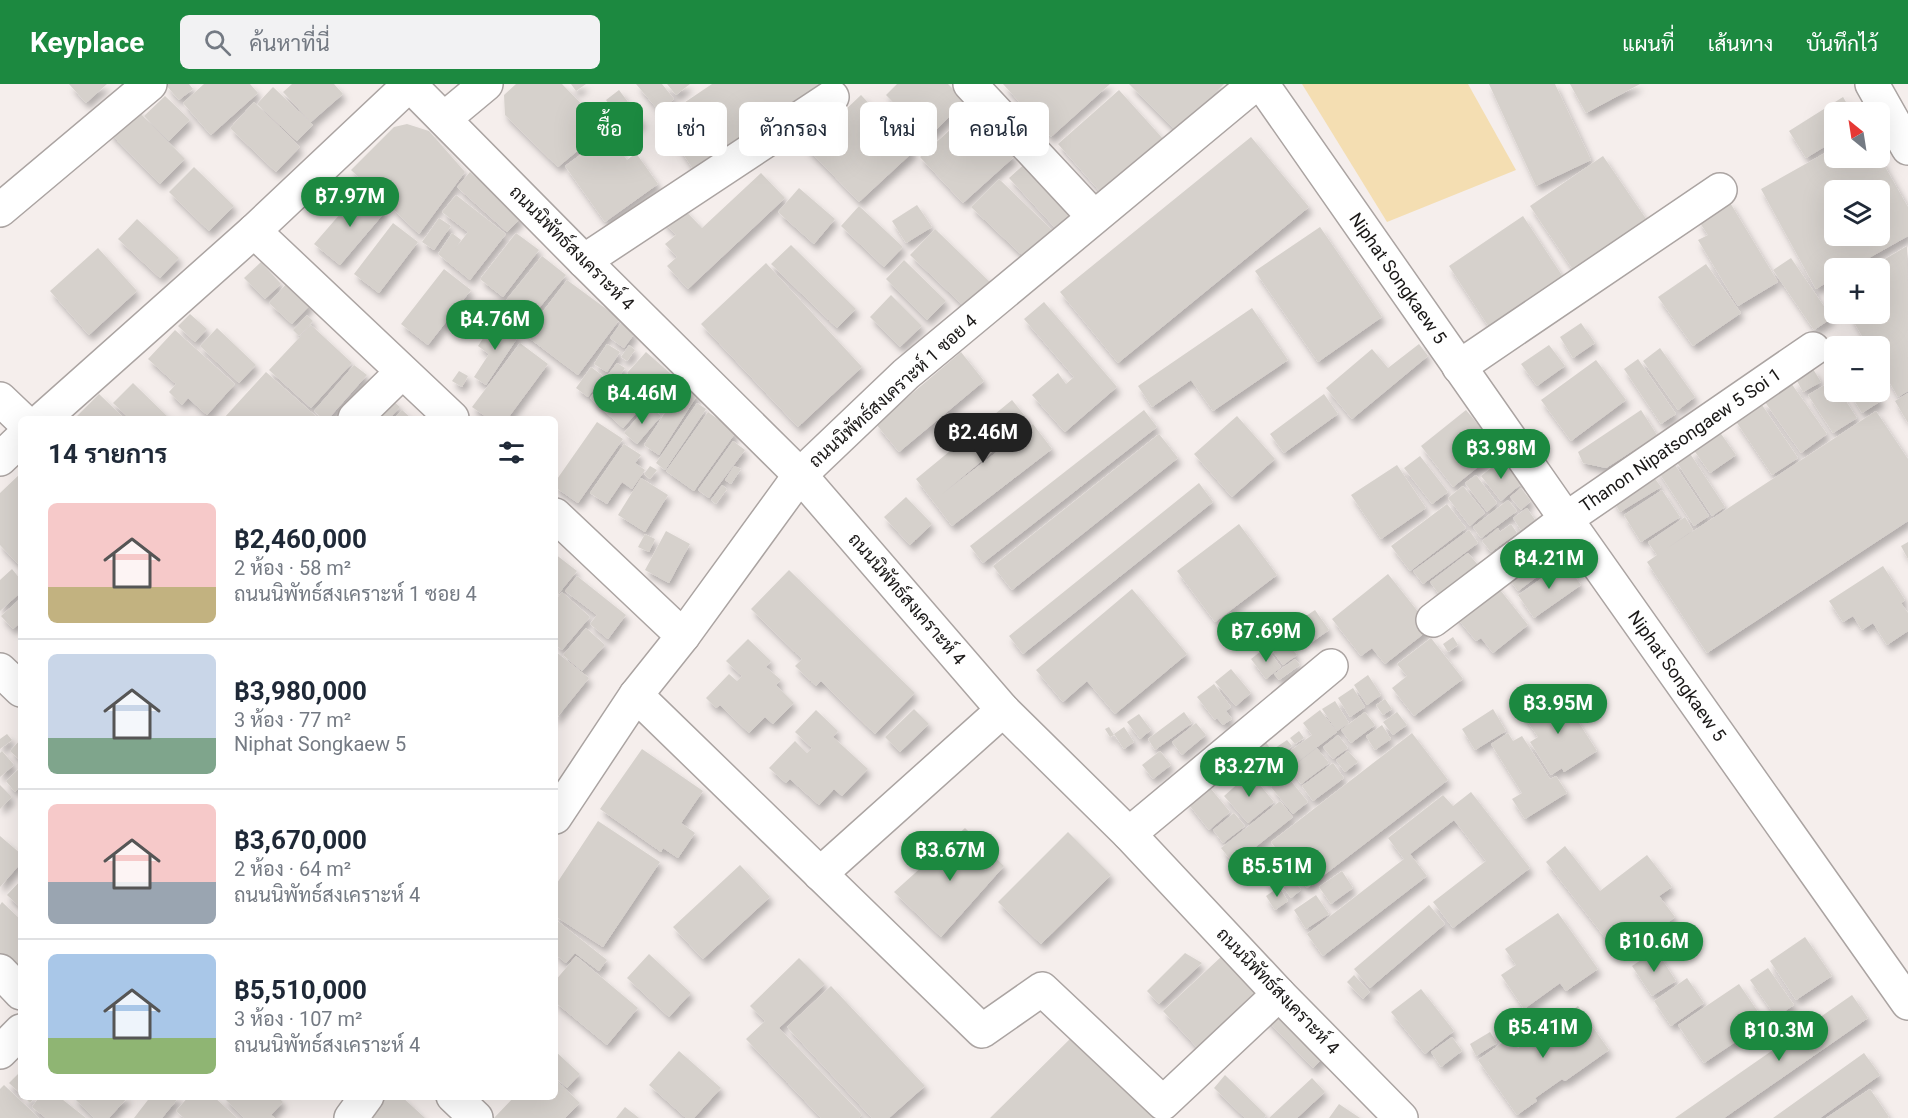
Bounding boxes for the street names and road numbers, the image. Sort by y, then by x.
street label: ถนนนิพัทธ์สงเคราะห์ 4 [506,180,640,314]
street label: Niphat Songkaew 5 [1345,208,1451,348]
street label: ถนนนิพัทธ์สงเคราะห์ 1 ซอย 4 [803,308,981,472]
street label: Thanon Nipatsongaew 5 Soi 1 [1576,363,1785,516]
street label: ถนนนิพัทธ์สงเคราะห์ 4 [844,527,972,669]
street label: Niphat Songkaew 5 [1624,606,1731,745]
street label: ถนนนิพัทธ์สงเคราะห์ 4 [1213,922,1346,1058]

